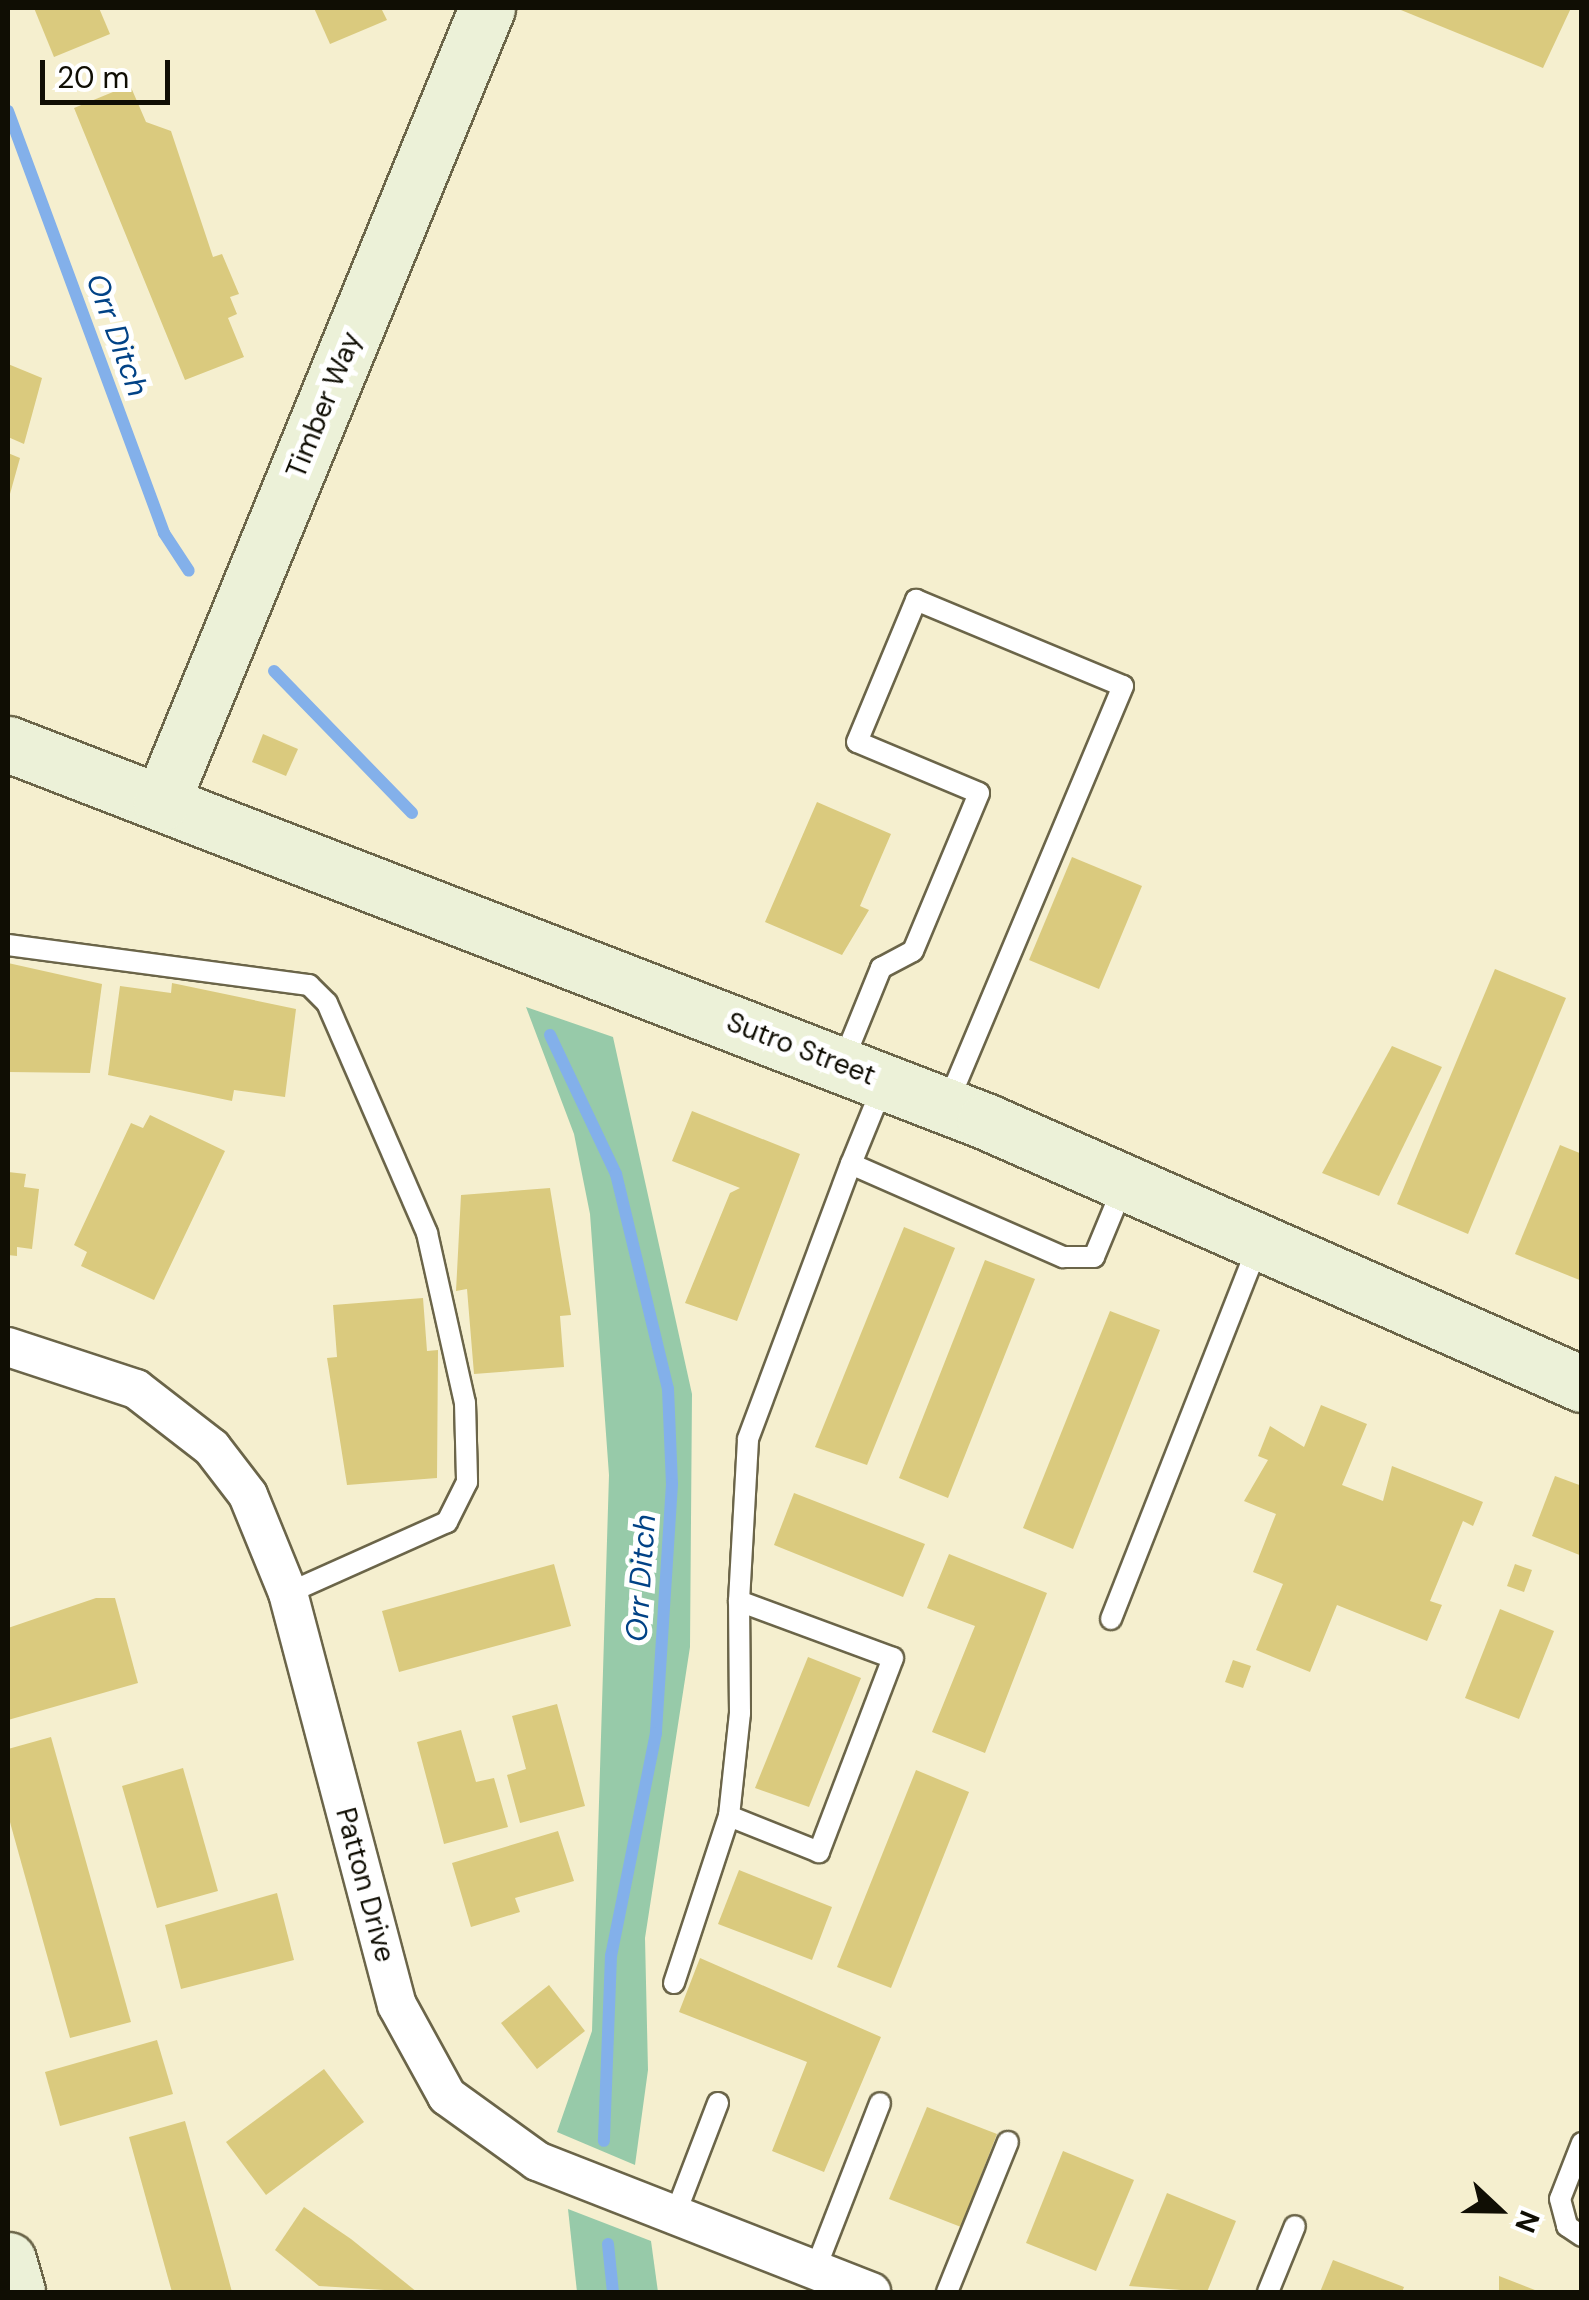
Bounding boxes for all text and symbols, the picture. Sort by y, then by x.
scale bar [45,40,175,102]
text: 20 m [57,58,129,97]
water label: Orr Ditch [78,269,156,401]
street label: Timber Way [279,327,369,483]
street label: Sutro Street [722,1005,880,1093]
water label: Orr Ditch [619,1513,663,1643]
street label: Patton Drive [328,1804,402,1966]
north arrow [1449,2160,1549,2260]
text: N [1506,2205,1548,2238]

